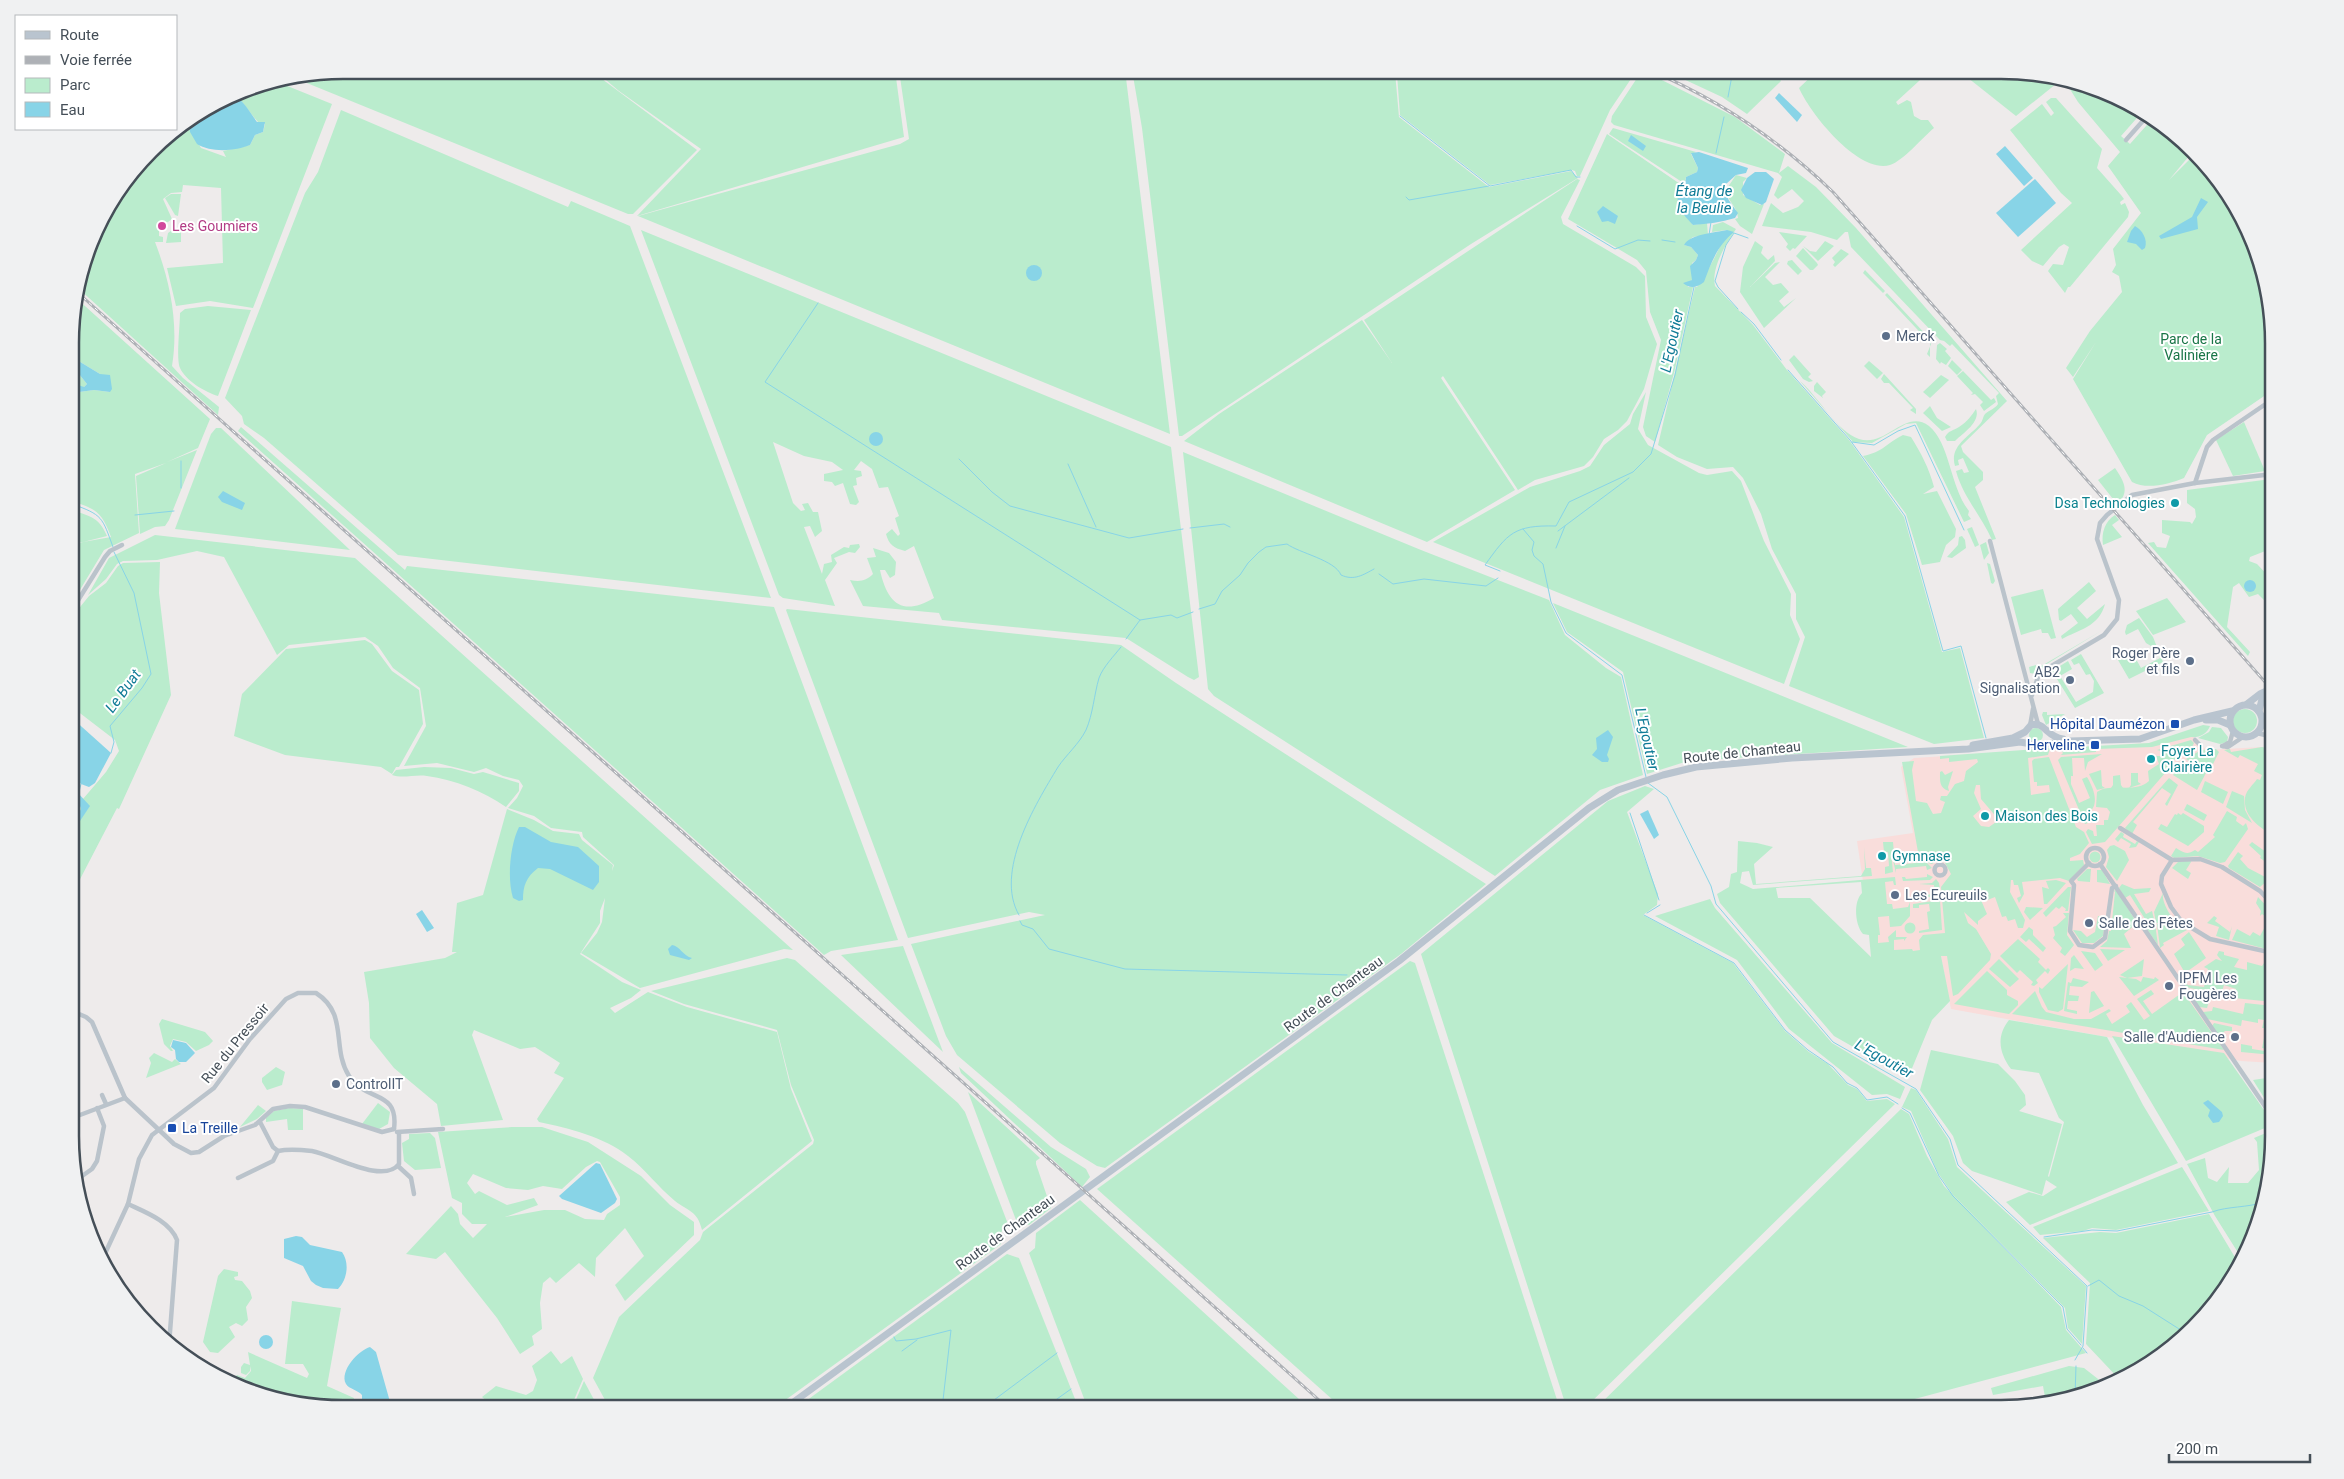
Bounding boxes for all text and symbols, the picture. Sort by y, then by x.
legend [15,15,178,130]
text: Route [60,26,99,44]
text: Voie ferrée [60,51,132,69]
text: Parc [60,76,90,94]
text: Eau [60,101,85,119]
water label: Étang de la Beulie [1676,182,1733,217]
place label: Les Goumiers [172,218,258,234]
marker: Les Goumiers [156,220,168,232]
water label: L'Egoutier [1657,307,1688,374]
place label: Merck [1896,328,1936,344]
marker: Merck [1880,330,1892,342]
park label: Parc de la Valinière [2160,331,2222,363]
place label: Dsa Technologies [2055,495,2165,511]
marker: Dsa Technologies [2169,497,2181,509]
place label: Roger Père et fils [2112,645,2180,677]
marker: Roger Père et fils [2184,655,2196,667]
place label: AB2 Signalisation [1980,664,2060,696]
water label: Le Buat [101,666,145,716]
marker: AB2 Signalisation [2064,674,2076,686]
water label: L'Egoutier [1631,706,1663,773]
place label: Hôpital Daumézon [2050,716,2165,732]
marker: Hôpital Daumézon [2169,718,2181,730]
place label: Herveline [2027,737,2085,753]
street label: Route de Chanteau [1682,738,1802,766]
marker: Herveline [2089,739,2101,751]
place label: Foyer La Clairière [2161,743,2214,775]
marker: Foyer La Clairière [2145,753,2157,765]
place label: Maison des Bois [1995,808,2098,824]
marker: Maison des Bois [1979,810,1991,822]
place label: Gymnase [1892,848,1950,864]
marker: Gymnase [1876,850,1888,862]
place label: Les Ecureuils [1905,887,1987,903]
marker: Les Ecureuils [1889,889,1901,901]
place label: Salle des Fêtes [2099,915,2193,931]
marker: Salle des Fêtes [2083,917,2095,929]
street label: Route de Chanteau [1281,953,1385,1035]
place label: IPFM Les Fougères [2179,970,2237,1002]
marker: IPFM Les Fougères [2163,980,2175,992]
street label: Rue du Pressoir [198,1000,272,1086]
place label: Salle d'Audience [2124,1029,2225,1045]
marker: Salle d'Audience [2229,1031,2241,1043]
water label: L'Egoutier [1852,1036,1917,1083]
place label: ControlIT [346,1076,404,1092]
marker: ControlIT [330,1078,342,1090]
place label: La Treille [182,1120,238,1136]
marker: La Treille [166,1122,178,1134]
street label: Route de Chanteau [953,1191,1057,1273]
scale bar [2169,1432,2310,1464]
text: 200 m [2176,1440,2218,1458]

